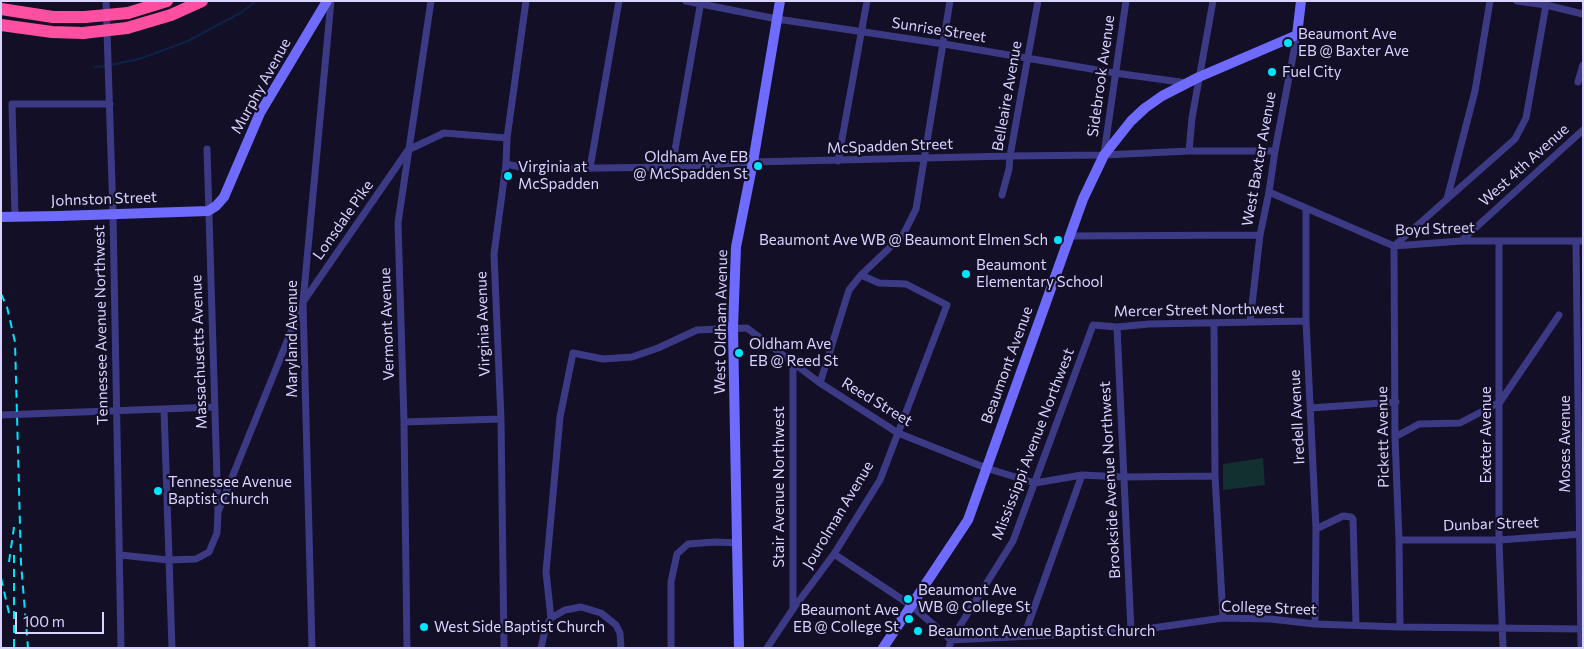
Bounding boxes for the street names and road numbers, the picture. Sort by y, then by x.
street label: Sunrise Street [890,14,988,46]
street label: Sidebrook Avenue [1084,14,1118,138]
street label: Murphy Avenue [227,35,295,137]
street label: Belleaire Avenue [988,40,1026,152]
street label: West Baxter Avenue [1238,90,1280,228]
street label: West 4th Avenue [1475,120,1573,210]
street label: McSpadden Street [827,135,953,157]
street label: Lonsdale Pike [309,177,377,263]
street label: Johnston Street [51,188,157,210]
street label: Boyd Street [1395,219,1475,239]
street label: Tennessee Avenue Northwest [90,225,112,425]
street label: West Oldham Avenue [711,249,731,395]
street label: Vermont Avenue [376,267,398,381]
street label: Virginia Avenue [472,271,494,377]
street label: Massachusetts Avenue [187,274,211,430]
street label: Maryland Avenue [283,280,301,398]
street label: Mercer Street Northwest [1113,300,1285,320]
street label: Beaumont Avenue [977,304,1037,426]
street label: Mississippi Avenue Northwest [988,346,1078,542]
street label: Iredell Avenue [1286,369,1308,465]
street label: Reed Street [838,374,916,430]
street label: Brookside Avenue Northwest [1096,381,1124,579]
street label: Pickett Avenue [1373,386,1393,488]
street label: Exeter Avenue [1477,386,1495,484]
street label: Moses Avenue [1556,395,1574,493]
street label: Stair Avenue Northwest [770,406,788,568]
street label: Jourolman Avenue [799,458,877,572]
street label: Dunbar Street [1443,513,1539,535]
street label: College Street [1221,597,1317,619]

